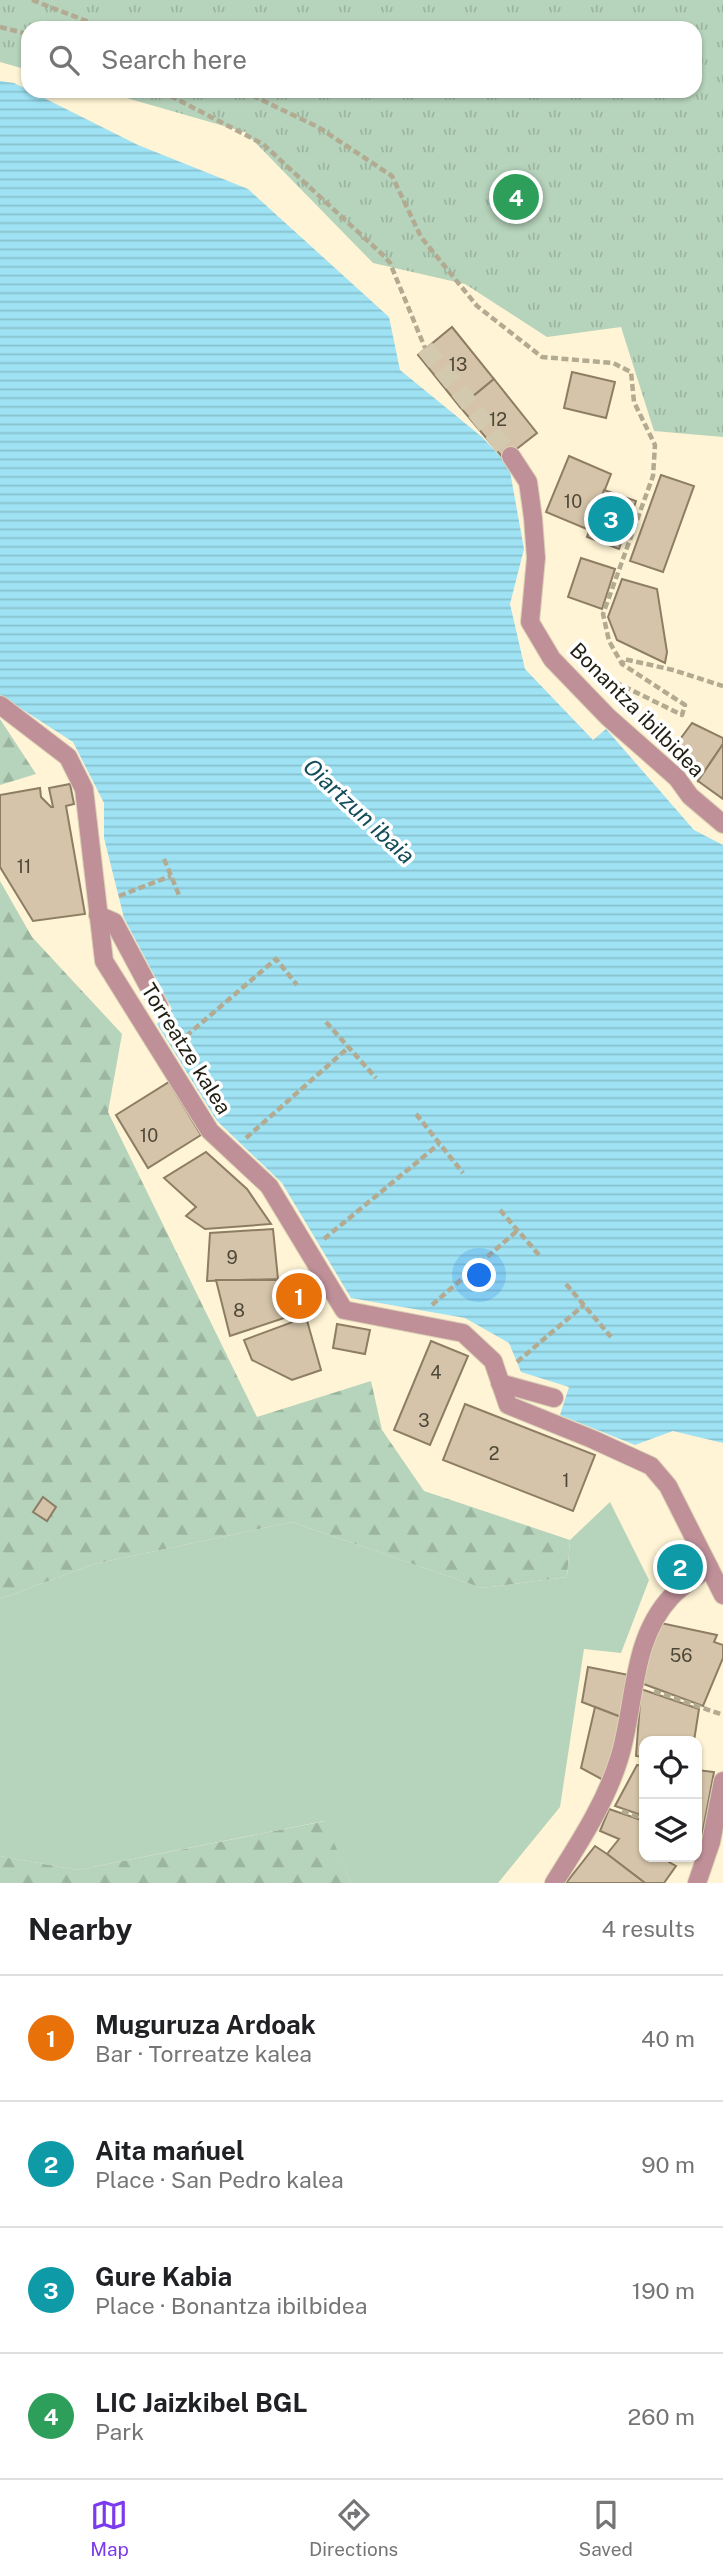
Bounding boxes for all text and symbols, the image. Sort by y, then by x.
search box [21,21,702,98]
icon: search [45,41,83,79]
text: Search here [101,44,247,75]
pin: 4 [493,171,539,223]
house number: 13 [449,354,467,375]
house number: 12 [489,409,507,430]
house number: 10 [564,491,582,512]
pin: 3 [588,493,634,545]
street label: Bonantza ibilbidea [565,637,710,782]
water label: Oiartzun ibaia [298,752,421,869]
house number: 11 [17,856,31,877]
street label: Torreatze kalea [136,979,237,1119]
house number: 10 [140,1125,158,1146]
house number: 9 [226,1247,238,1268]
your location [462,1258,496,1292]
pin: 1 [276,1270,322,1322]
house number: 8 [233,1300,245,1321]
house number: 4 [430,1362,442,1383]
house number: 3 [418,1410,430,1431]
house number: 2 [489,1443,499,1464]
house number: 1 [562,1470,570,1491]
pin: 2 [657,1541,703,1593]
house number: 56 [670,1645,692,1666]
map controls [639,1736,702,1862]
button: locate [639,1736,702,1799]
button: layers [639,1799,702,1862]
text: Nearby [28,1911,132,1947]
text: 4 results [601,1915,695,1942]
text: Muguruza Ardoak [95,2009,316,2040]
text: 1 [46,2025,56,2052]
text: 40 m [641,2025,695,2052]
text: Bar · Torreatze kalea [95,2040,312,2067]
text: Aita mańuel [95,2135,245,2166]
text: 2 [44,2151,58,2178]
text: 90 m [641,2151,695,2178]
text: Place · San Pedro kalea [95,2166,344,2193]
text: Gure Kabia [95,2261,232,2292]
text: 3 [43,2277,59,2304]
text: 190 m [632,2277,695,2304]
text: Place · Bonantza ibilbidea [95,2292,367,2319]
text: LIC Jaizkibel BGL [95,2387,307,2418]
text: 4 [43,2403,59,2430]
text: 260 m [628,2403,695,2430]
text: Park [95,2418,144,2445]
tab: Map [90,2496,129,2560]
tab: Directions [309,2496,398,2560]
tab: Saved [579,2496,633,2560]

